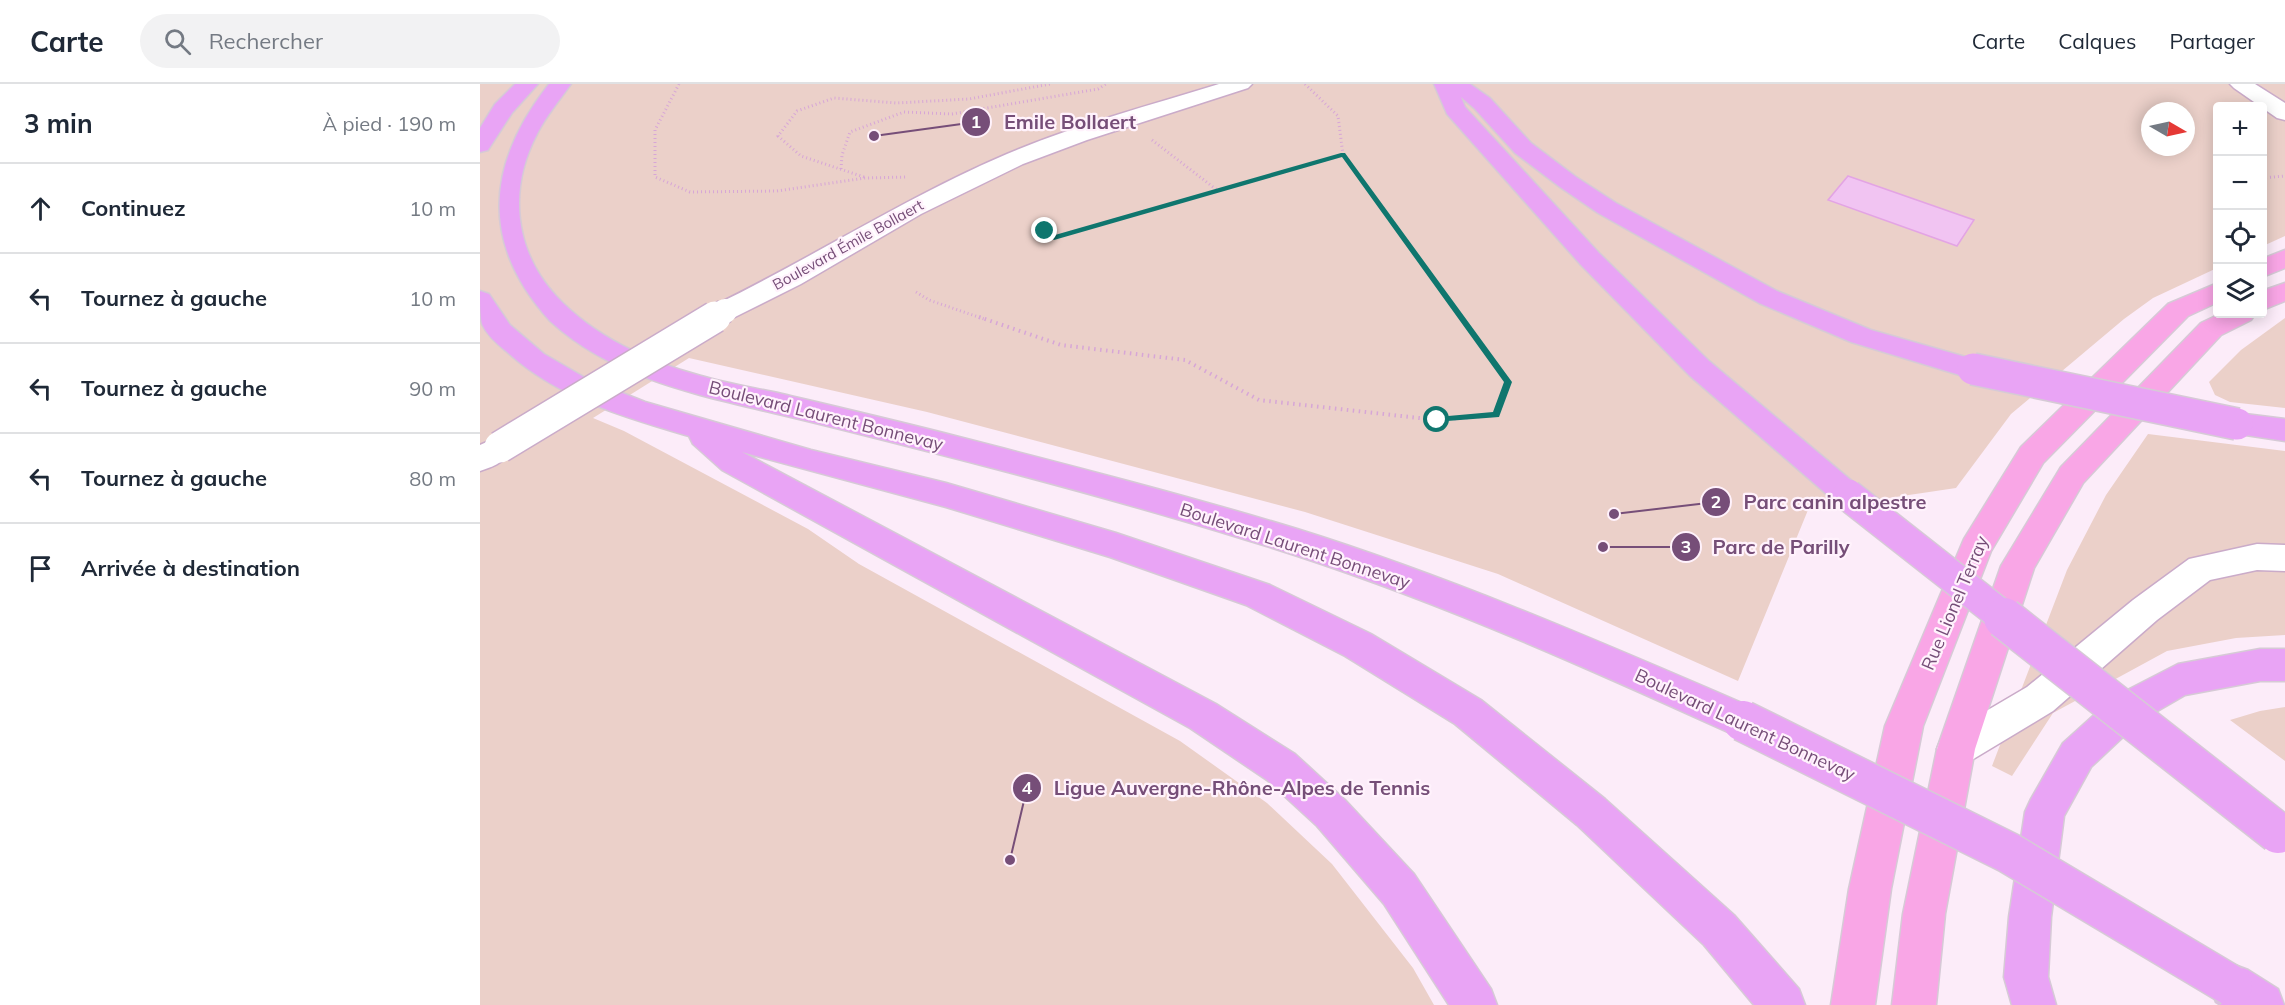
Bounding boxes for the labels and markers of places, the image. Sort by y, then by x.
callout: Emile Bollaert [961,103,1148,141]
callout: Parc canin alpestre [1701,483,1938,521]
callout: Parc de Parilly [1671,528,1862,566]
callout: Ligue Auvergne-Rhône-Alpes de Tennis [1012,769,1442,807]

